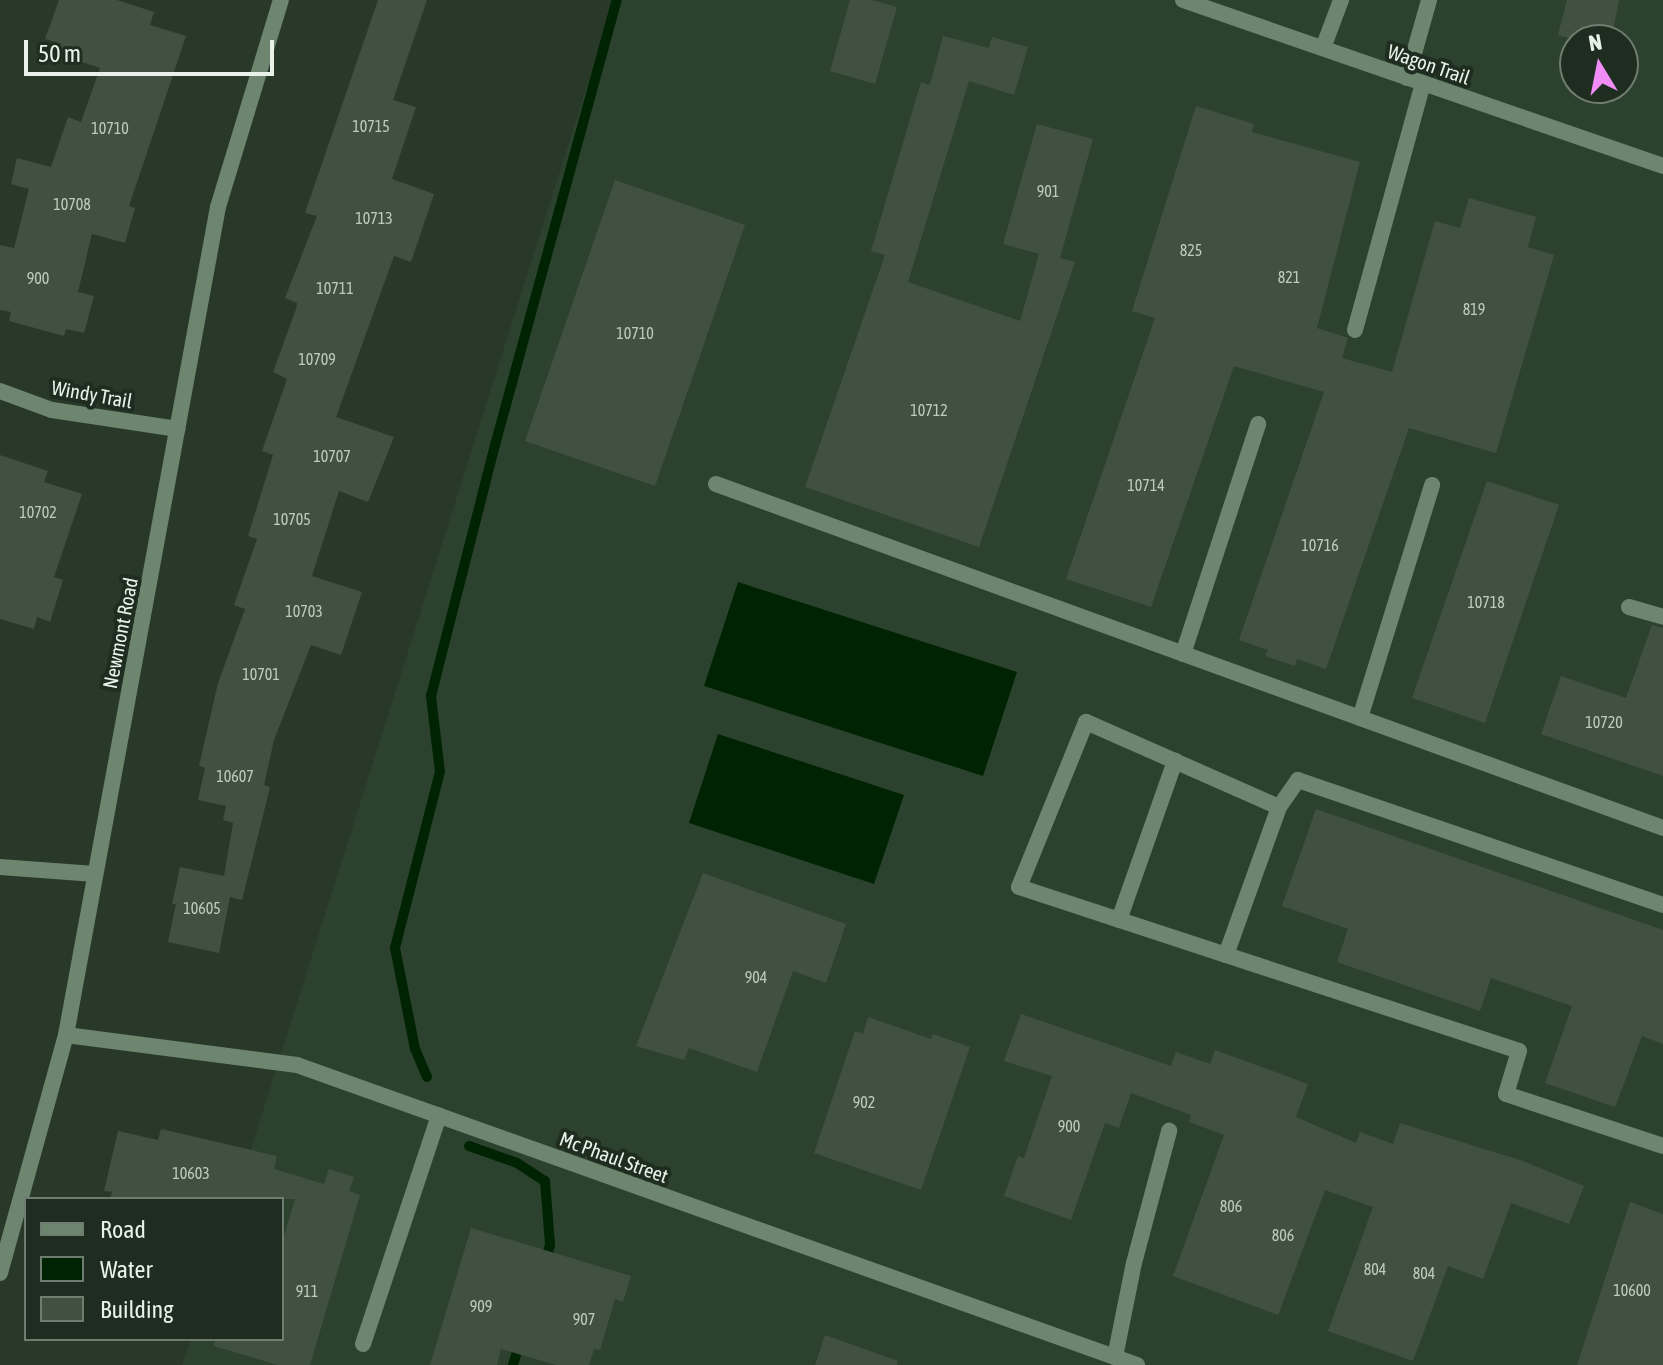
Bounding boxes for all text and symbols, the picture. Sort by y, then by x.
scale bar [28,24,278,74]
north arrow [1559,24,1639,104]
text: N [1587,28,1604,56]
street label: Wagon Trail [1385,39,1473,89]
text: 50 m [38,40,81,67]
house number: 10715 [352,116,390,136]
house number: 10710 [91,118,129,138]
house number: 901 [1037,181,1059,201]
house number: 10708 [53,194,91,214]
house number: 10713 [355,208,393,228]
house number: 825 [1180,240,1202,260]
house number: 821 [1278,267,1300,287]
house number: 900 [27,268,49,288]
house number: 10711 [316,278,354,298]
house number: 819 [1463,299,1485,319]
house number: 10710 [616,323,654,343]
house number: 10709 [298,349,336,369]
street label: Windy Trail [50,375,134,413]
house number: 10712 [910,400,948,420]
house number: 10707 [313,446,351,466]
house number: 10714 [1127,475,1165,495]
house number: 10702 [19,502,57,522]
house number: 10705 [273,509,311,529]
house number: 10716 [1301,535,1339,555]
street label: Newmont Road [97,575,143,691]
house number: 10718 [1467,592,1505,612]
house number: 10703 [285,601,323,621]
house number: 10701 [242,664,280,684]
house number: 10720 [1585,712,1623,732]
house number: 10607 [216,766,254,786]
house number: 10605 [183,898,221,918]
house number: 904 [745,967,767,987]
house number: 902 [853,1092,875,1112]
house number: 900 [1058,1116,1080,1136]
street label: Mc Phaul Street [556,1126,672,1188]
house number: 10603 [172,1163,210,1183]
house number: 806 [1220,1196,1242,1216]
legend [24,1197,284,1341]
text: Road [100,1216,146,1243]
house number: 806 [1272,1225,1294,1245]
text: Water [100,1256,153,1283]
house number: 804 [1364,1259,1386,1279]
house number: 804 [1413,1263,1435,1283]
house number: 10600 [1613,1280,1651,1300]
house number: 911 [296,1281,318,1301]
text: Building [100,1296,173,1323]
house number: 909 [470,1296,492,1316]
house number: 907 [573,1309,595,1329]

